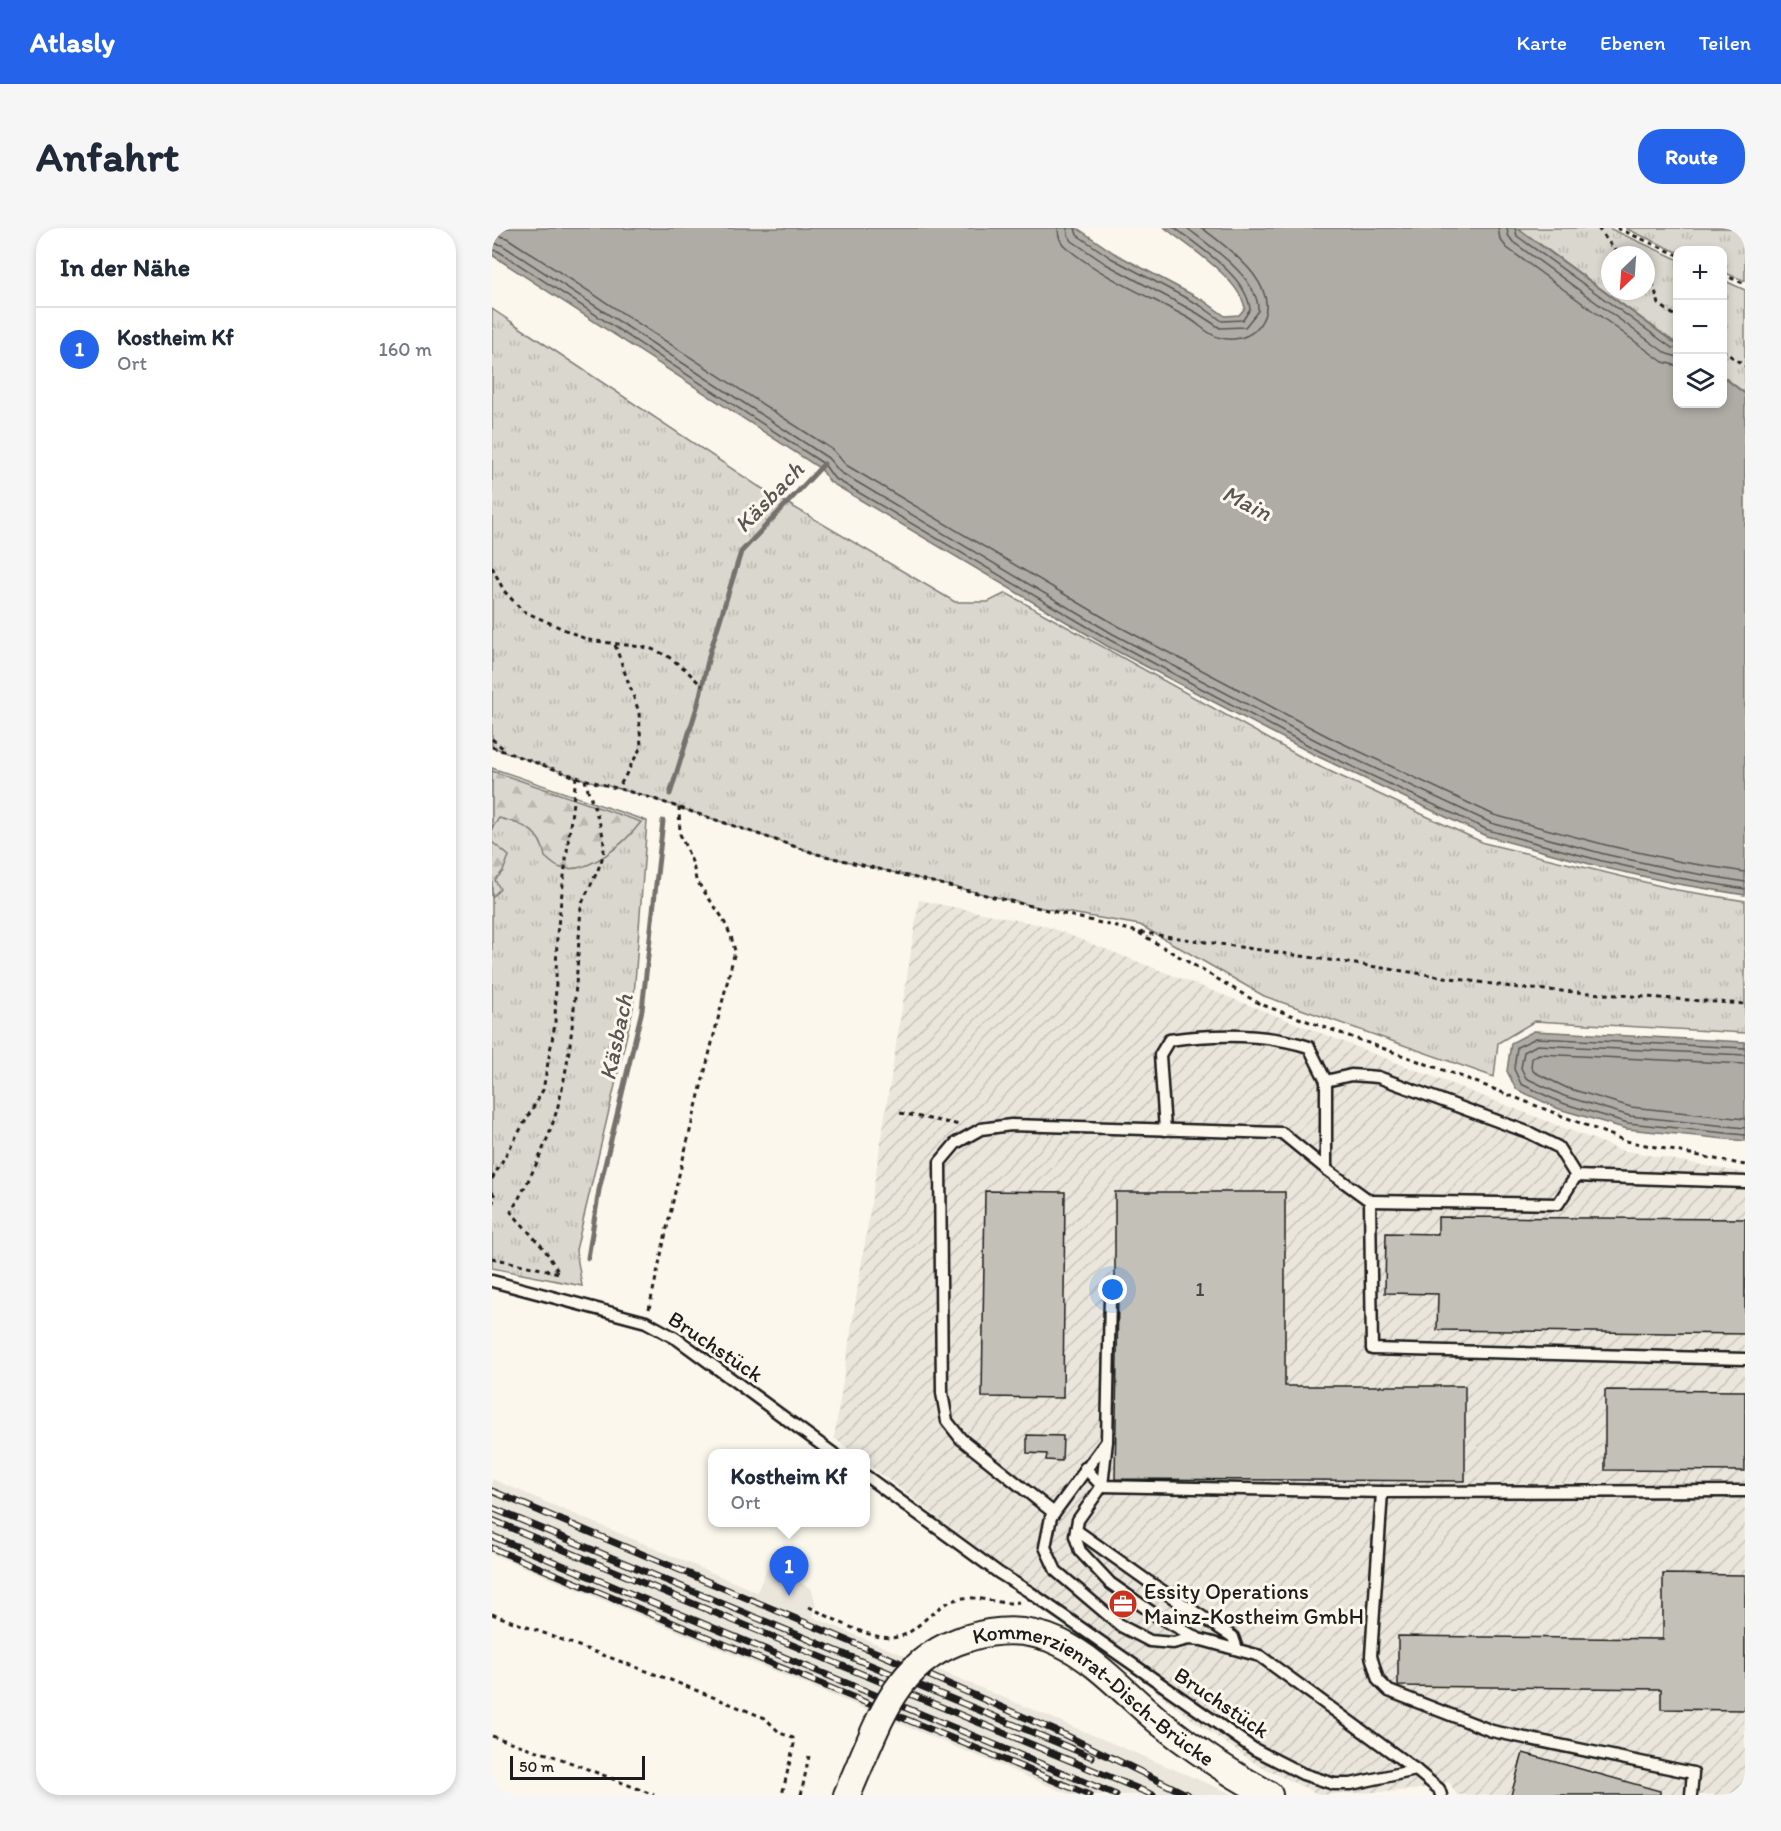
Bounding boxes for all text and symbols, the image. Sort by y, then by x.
text: Atlasly [30,25,115,59]
text: Karte [1517,30,1567,55]
text: Ebenen [1600,30,1666,55]
text: Teilen [1699,30,1751,55]
button: Route [1638,129,1745,184]
text: Anfahrt [36,131,179,182]
north arrow [1601,246,1655,300]
map controls [1673,246,1727,408]
button: + [1673,246,1727,300]
text: In der Nähe [60,251,190,283]
button: − [1673,300,1727,354]
text: Kostheim Kf [117,324,234,351]
text: 1 [75,337,84,361]
text: 160 m [379,337,432,361]
text: Ort [117,351,147,375]
button: layers [1673,354,1727,408]
water label: Käsbach [728,454,810,538]
water label: Main [1218,478,1277,527]
water label: Käsbach [592,990,639,1083]
your location [1098,1275,1127,1304]
house number: 1 [1195,1277,1205,1301]
street label: Bruchstück [663,1305,769,1388]
popup [708,1449,870,1527]
text: Kostheim Kf [731,1463,847,1490]
text: Ort [731,1490,761,1514]
pin: 1 [770,1546,808,1596]
place label: Essity Operations Mainz-Kostheim GmbH [1144,1578,1364,1630]
office icon: Essity Operations Mainz-Kostheim GmbH [1107,1588,1139,1620]
street label: Kommerzienrat-Disch-Brücke [970,1618,1219,1772]
street label: Bruchstück [1169,1661,1275,1744]
scale bar [510,1753,645,1780]
text: 50 m [519,1757,554,1776]

